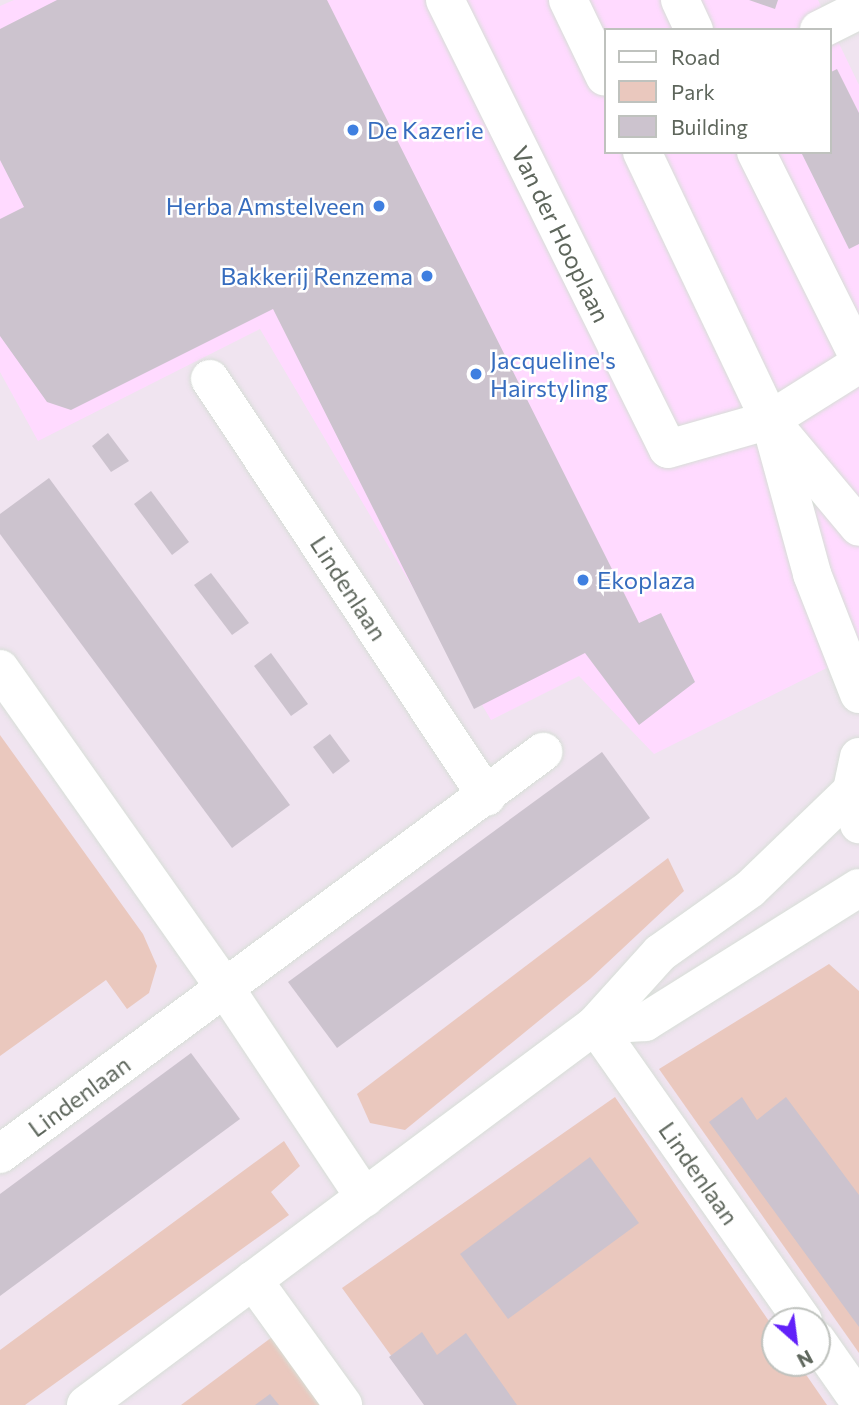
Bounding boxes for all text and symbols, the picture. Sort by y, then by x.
legend [604,28,831,154]
text: Road [671,44,720,69]
text: Park [671,79,715,104]
text: Building [671,114,748,139]
place label: De Kazerie [367,116,484,144]
marker: De Kazerie [345,122,361,138]
street label: Van der Hooplaan [506,141,616,327]
place label: Herba Amstelveen [166,192,365,220]
marker: Herba Amstelveen [371,198,387,214]
place label: Bakkerij Renzema [221,262,413,290]
marker: Bakkerij Renzema [419,268,435,284]
place label: Jacqueline's Hairstyling [490,346,616,402]
marker: Jacqueline's Hairstyling [468,366,484,382]
street label: Lindenlaan [305,530,393,646]
place label: Ekoplaza [597,566,695,594]
marker: Ekoplaza [575,572,591,588]
street label: Lindenlaan [22,1049,136,1143]
street label: Lindenlaan [653,1116,745,1230]
north arrow [761,1307,831,1377]
text: N [793,1346,817,1373]

